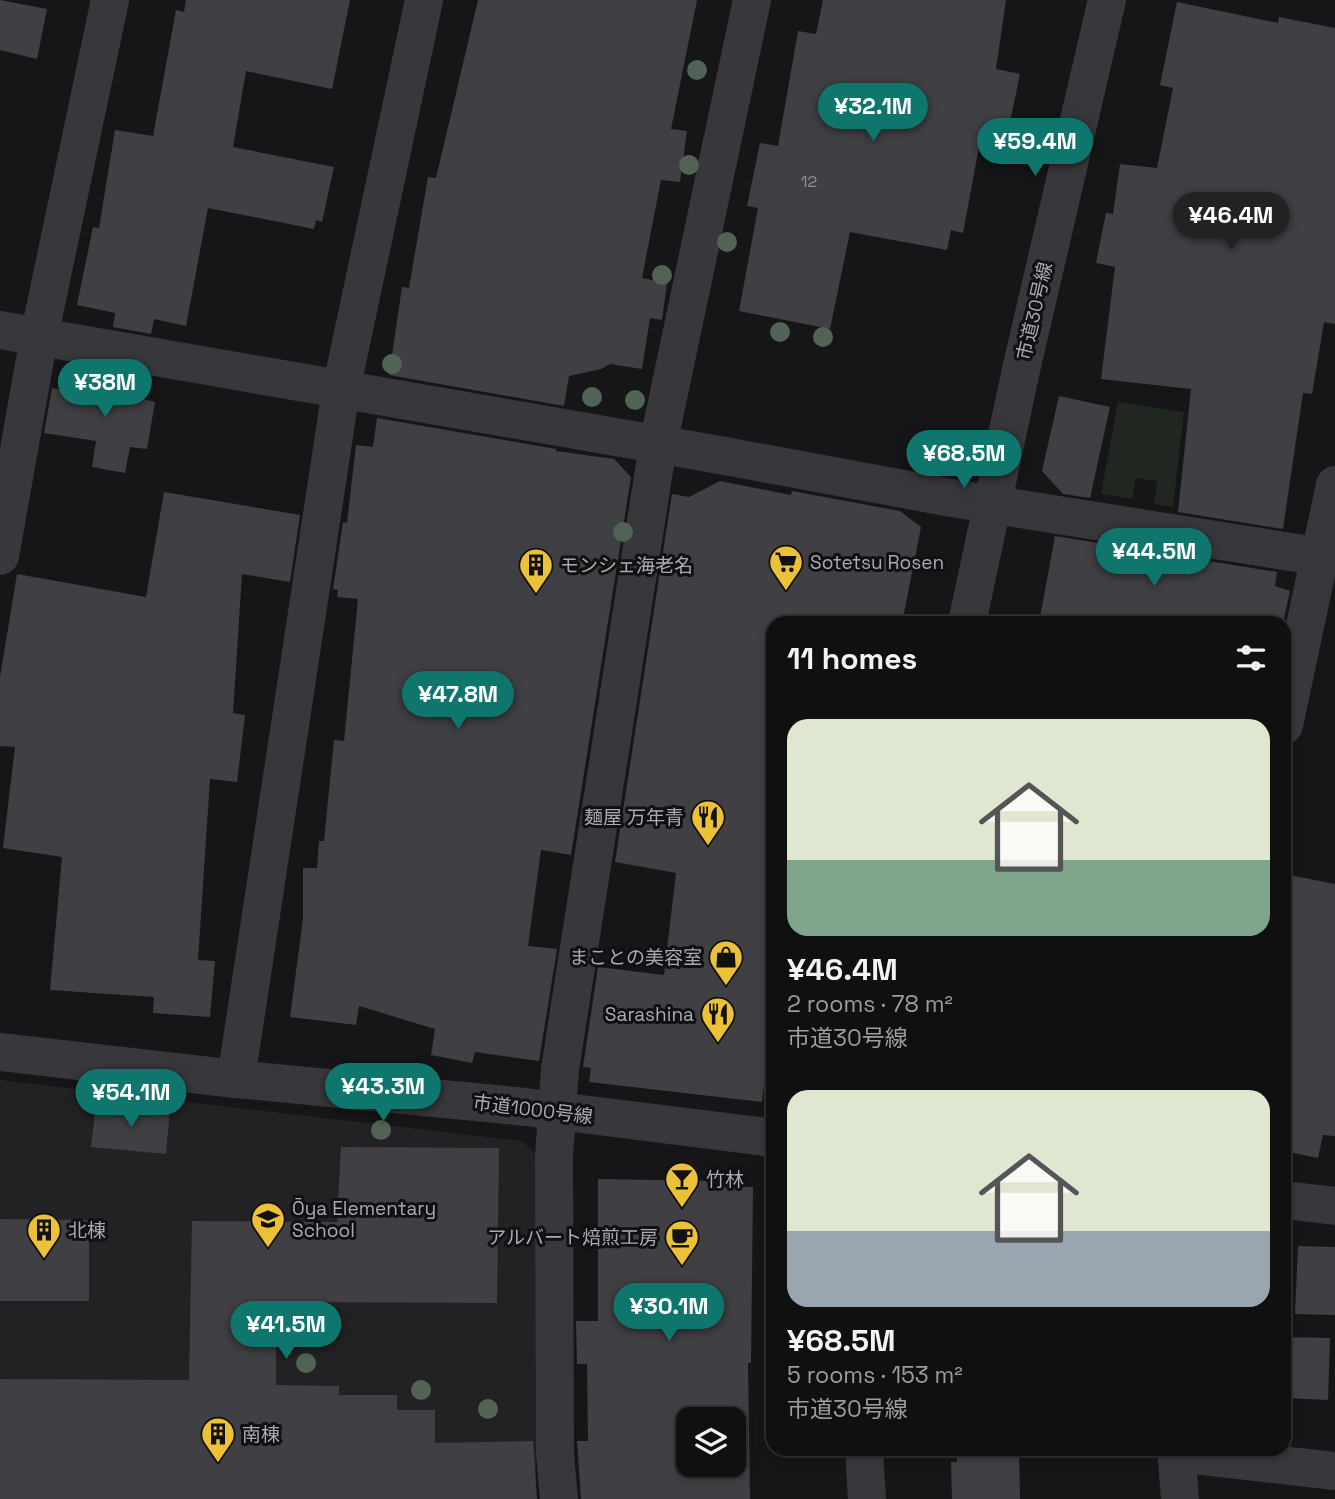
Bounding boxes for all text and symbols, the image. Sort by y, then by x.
pin: ¥32.1M [816,83,930,143]
text: ¥32.1M [834,91,912,121]
pin: ¥59.4M [978,118,1092,178]
text: ¥59.4M [993,126,1077,156]
house number: 12 [801,171,817,192]
pin: ¥46.4M [1174,192,1288,252]
text: ¥46.4M [1189,200,1273,230]
street label: 市道30号線 [1011,260,1058,362]
pin: ¥38M [64,360,146,419]
text: ¥38M [74,367,136,397]
pin: ¥68.5M [907,430,1021,490]
text: ¥68.5M [922,438,1006,468]
pin: ¥44.5M [1097,528,1211,588]
text: ¥44.5M [1112,536,1196,566]
supermarket icon: Sotetsu Rosen [767,543,805,592]
building icon: モンシェ海老名 [517,546,555,595]
place label: Sotetsu Rosen [810,550,944,575]
place label: モンシェ海老名 [560,553,693,578]
text: 11 homes [787,639,917,678]
icon: filters [1232,639,1270,677]
pin: ¥47.8M [401,672,515,731]
text: ¥47.8M [418,679,498,709]
icon: home [966,764,1092,890]
restaurant icon: 麺屋 万年青 [689,798,727,847]
place label: 麺屋 万年青 [584,805,684,830]
shop icon: まことの美容室 [707,938,745,987]
place label: まことの美容室 [569,945,702,970]
text: ¥46.4M [787,950,898,989]
text: 2 rooms · 78 m² [787,989,953,1019]
restaurant icon: Sarashina [699,995,737,1044]
place label: Sarashina [605,1002,694,1027]
text: 市道30号線 [787,1023,908,1053]
pin: ¥43.3M [326,1064,440,1123]
pin: ¥54.1M [74,1070,188,1129]
text: ¥43.3M [341,1071,425,1101]
text: ¥54.1M [91,1077,171,1107]
street label: 市道1000号線 [472,1090,594,1129]
icon: home [966,1135,1092,1261]
bar icon: 竹林 [663,1160,701,1209]
place label: 竹林 [706,1167,744,1192]
place label: Ōya Elementary School [292,1196,436,1243]
school or university icon: Ōya Elementary School [249,1200,287,1249]
building icon: 北棟 [25,1211,63,1260]
place label: 北棟 [68,1218,106,1243]
cafe icon: アルバート焙煎工房 [663,1218,701,1267]
place label: アルバート焙煎工房 [487,1225,658,1250]
pin: ¥30.1M [612,1284,726,1343]
text: ¥30.1M [629,1291,709,1321]
pin: ¥41.5M [229,1302,343,1361]
text: ¥41.5M [246,1309,326,1339]
text: ¥68.5M [787,1321,896,1360]
text: 5 rooms · 153 m² [787,1360,963,1390]
text: 市道30号線 [787,1394,908,1424]
map controls [676,1407,746,1477]
button: layers [676,1407,746,1477]
building icon: 南棟 [199,1415,237,1464]
place label: 南棟 [242,1422,280,1447]

